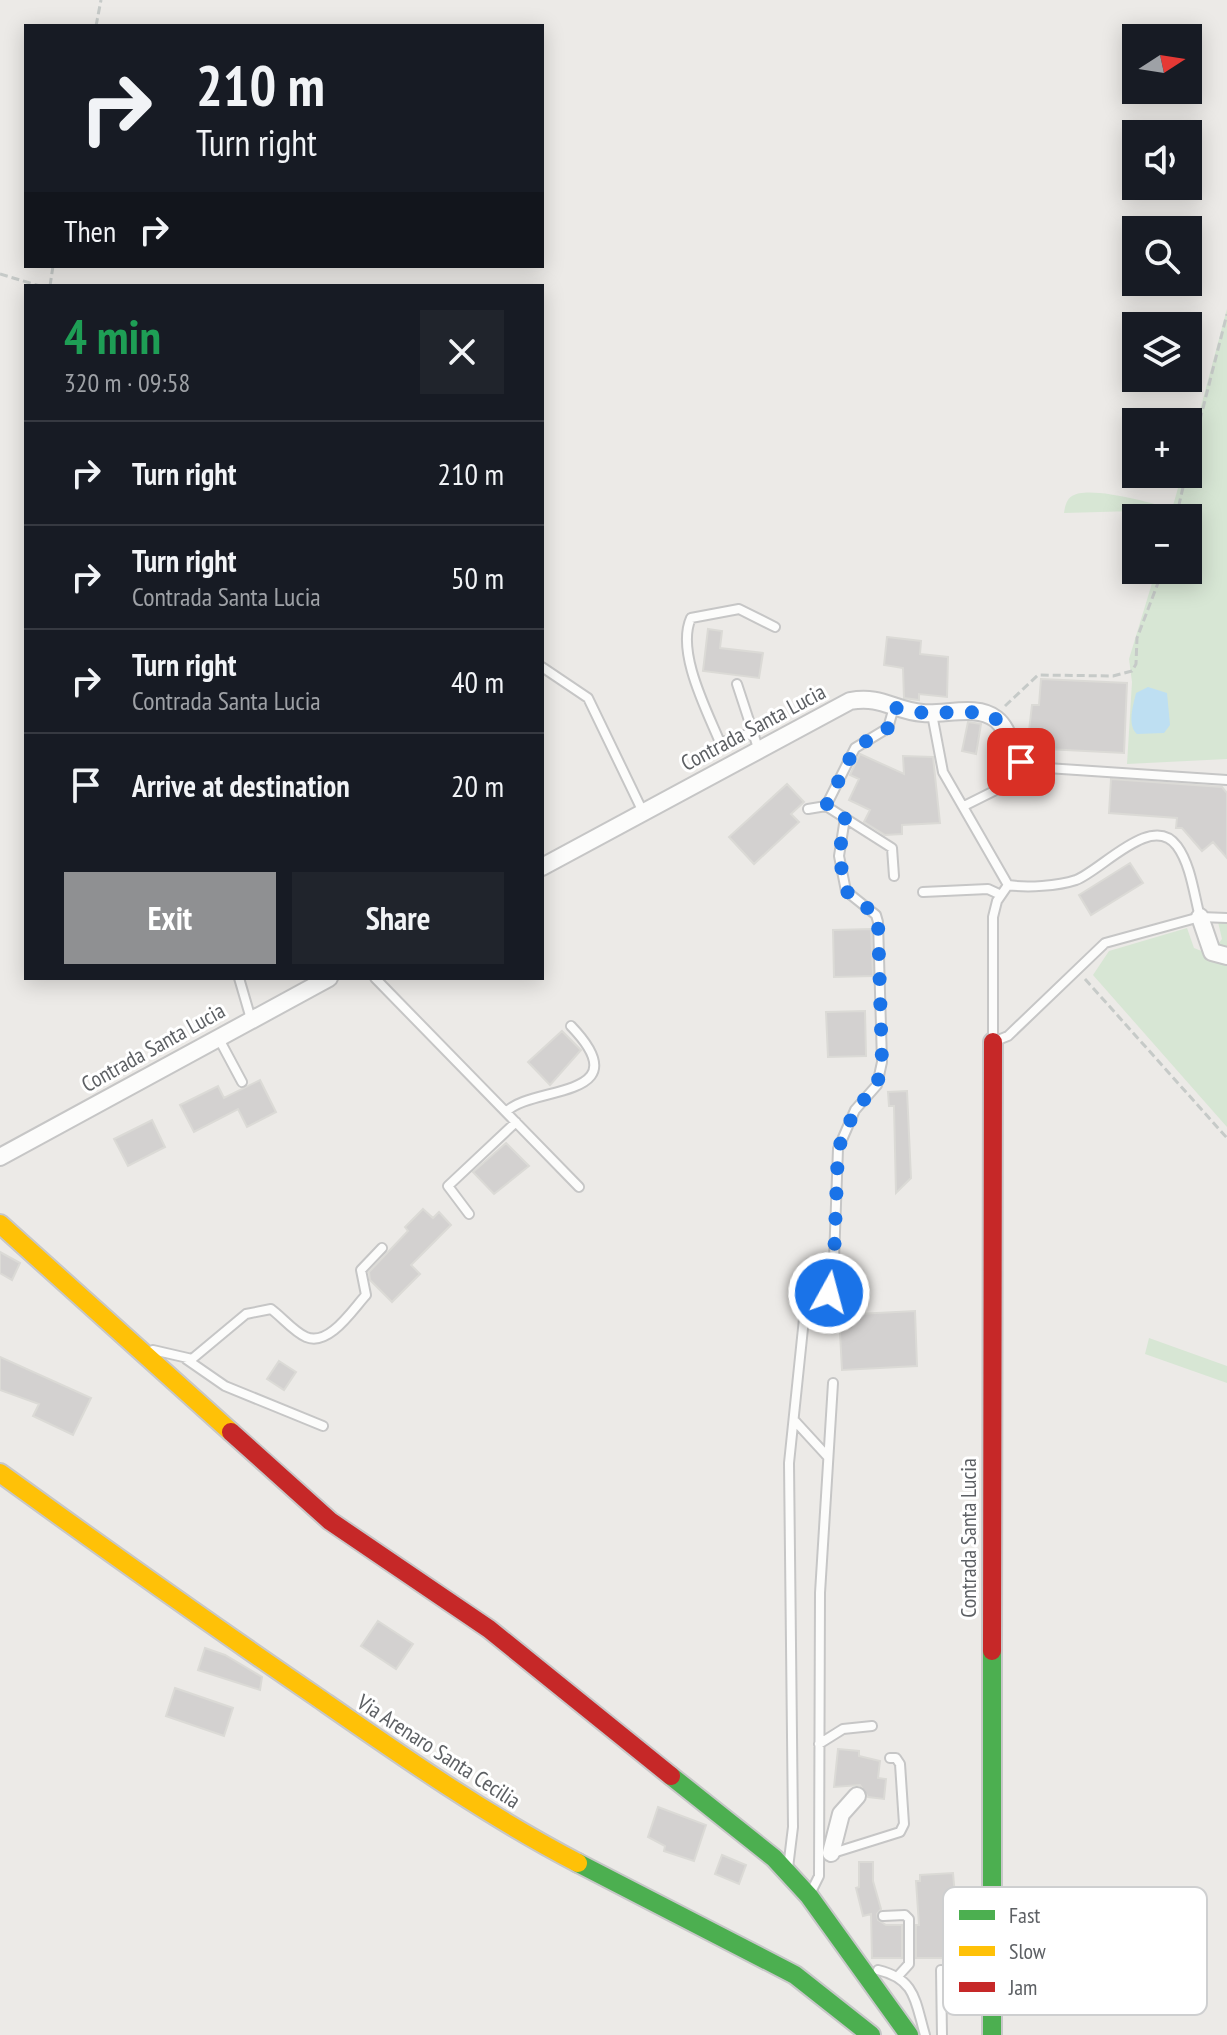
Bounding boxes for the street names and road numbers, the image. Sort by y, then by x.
street label: Contrada Santa Lucia [676,677,830,777]
street label: Contrada Santa Lucia [76,996,230,1098]
street label: Contrada Santa Lucia [954,1458,982,1618]
street label: Via Arenaro Santa Cecilia [351,1687,526,1814]

